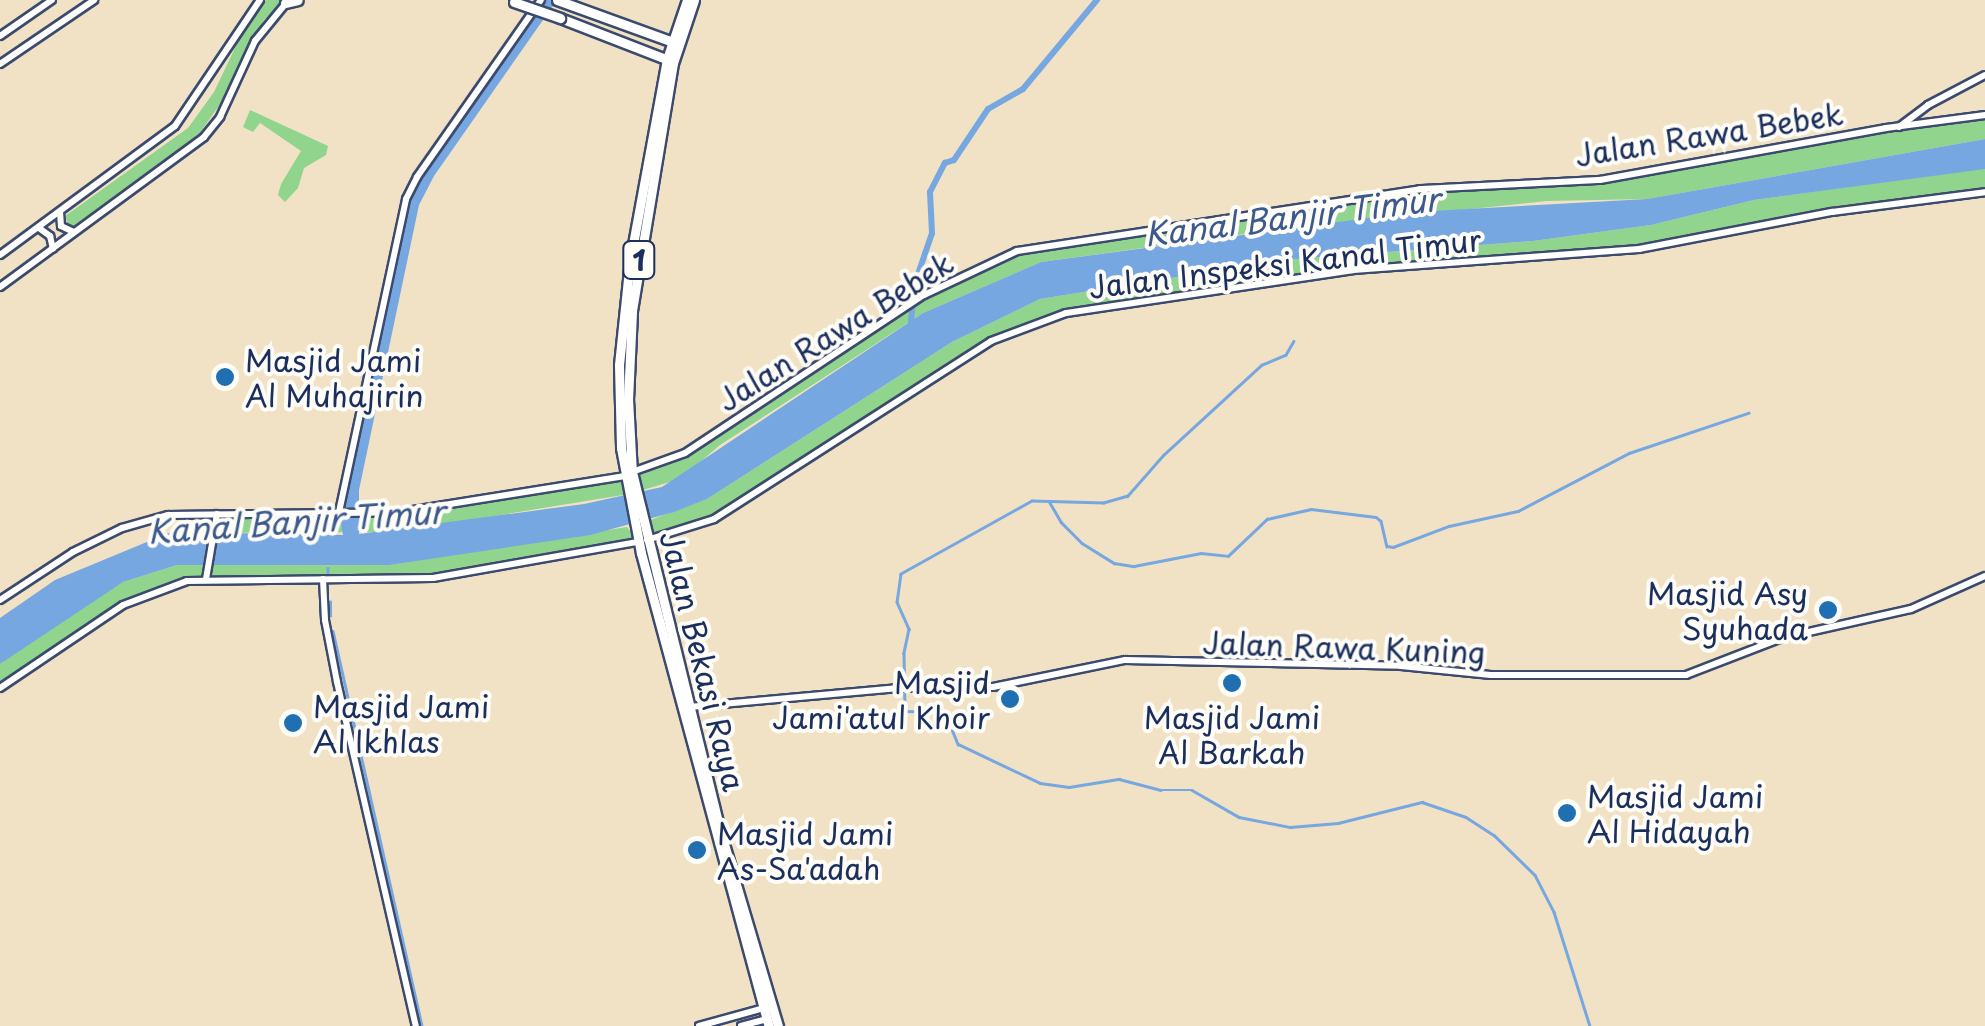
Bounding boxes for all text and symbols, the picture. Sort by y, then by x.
street label: Jalan Rawa Bebek [1572,95,1846,173]
water label: Kanal Banjir Timur [1142,179,1442,253]
street label: Jalan Inspeksi Kanal Timur [1086,221,1484,305]
road number: 1 [622,237,656,283]
street label: Jalan Rawa Bebek [711,244,959,418]
place label: Masjid Jami Al Muhajirin [245,342,425,412]
marker: Masjid Jami Al Muhajirin [214,366,236,388]
water label: Kanal Banjir Timur [146,491,446,551]
street label: Jalan Bekasi Raya [653,527,753,795]
place label: Masjid Asy Syuhada [1648,575,1808,646]
marker: Masjid Asy Syuhada [1817,599,1839,621]
street label: Jalan Rawa Kuning [1204,624,1484,670]
place label: Masjid Jami'atul Khoir [773,664,990,734]
marker: Masjid Jami Al Barkah [1221,672,1243,694]
place label: Masjid Jami Al Ikhlas [313,688,490,758]
marker: Masjid Jami'atul Khoir [999,688,1021,710]
place label: Masjid Jami Al Barkah [1144,699,1320,770]
marker: Masjid Jami Al Ikhlas [282,712,304,734]
place label: Masjid Jami Al Hidayah [1587,778,1764,848]
marker: Masjid Jami Al Hidayah [1556,802,1578,824]
place label: Masjid Jami As-Sa'adah [717,815,894,886]
marker: Masjid Jami As-Sa'adah [686,839,708,861]

